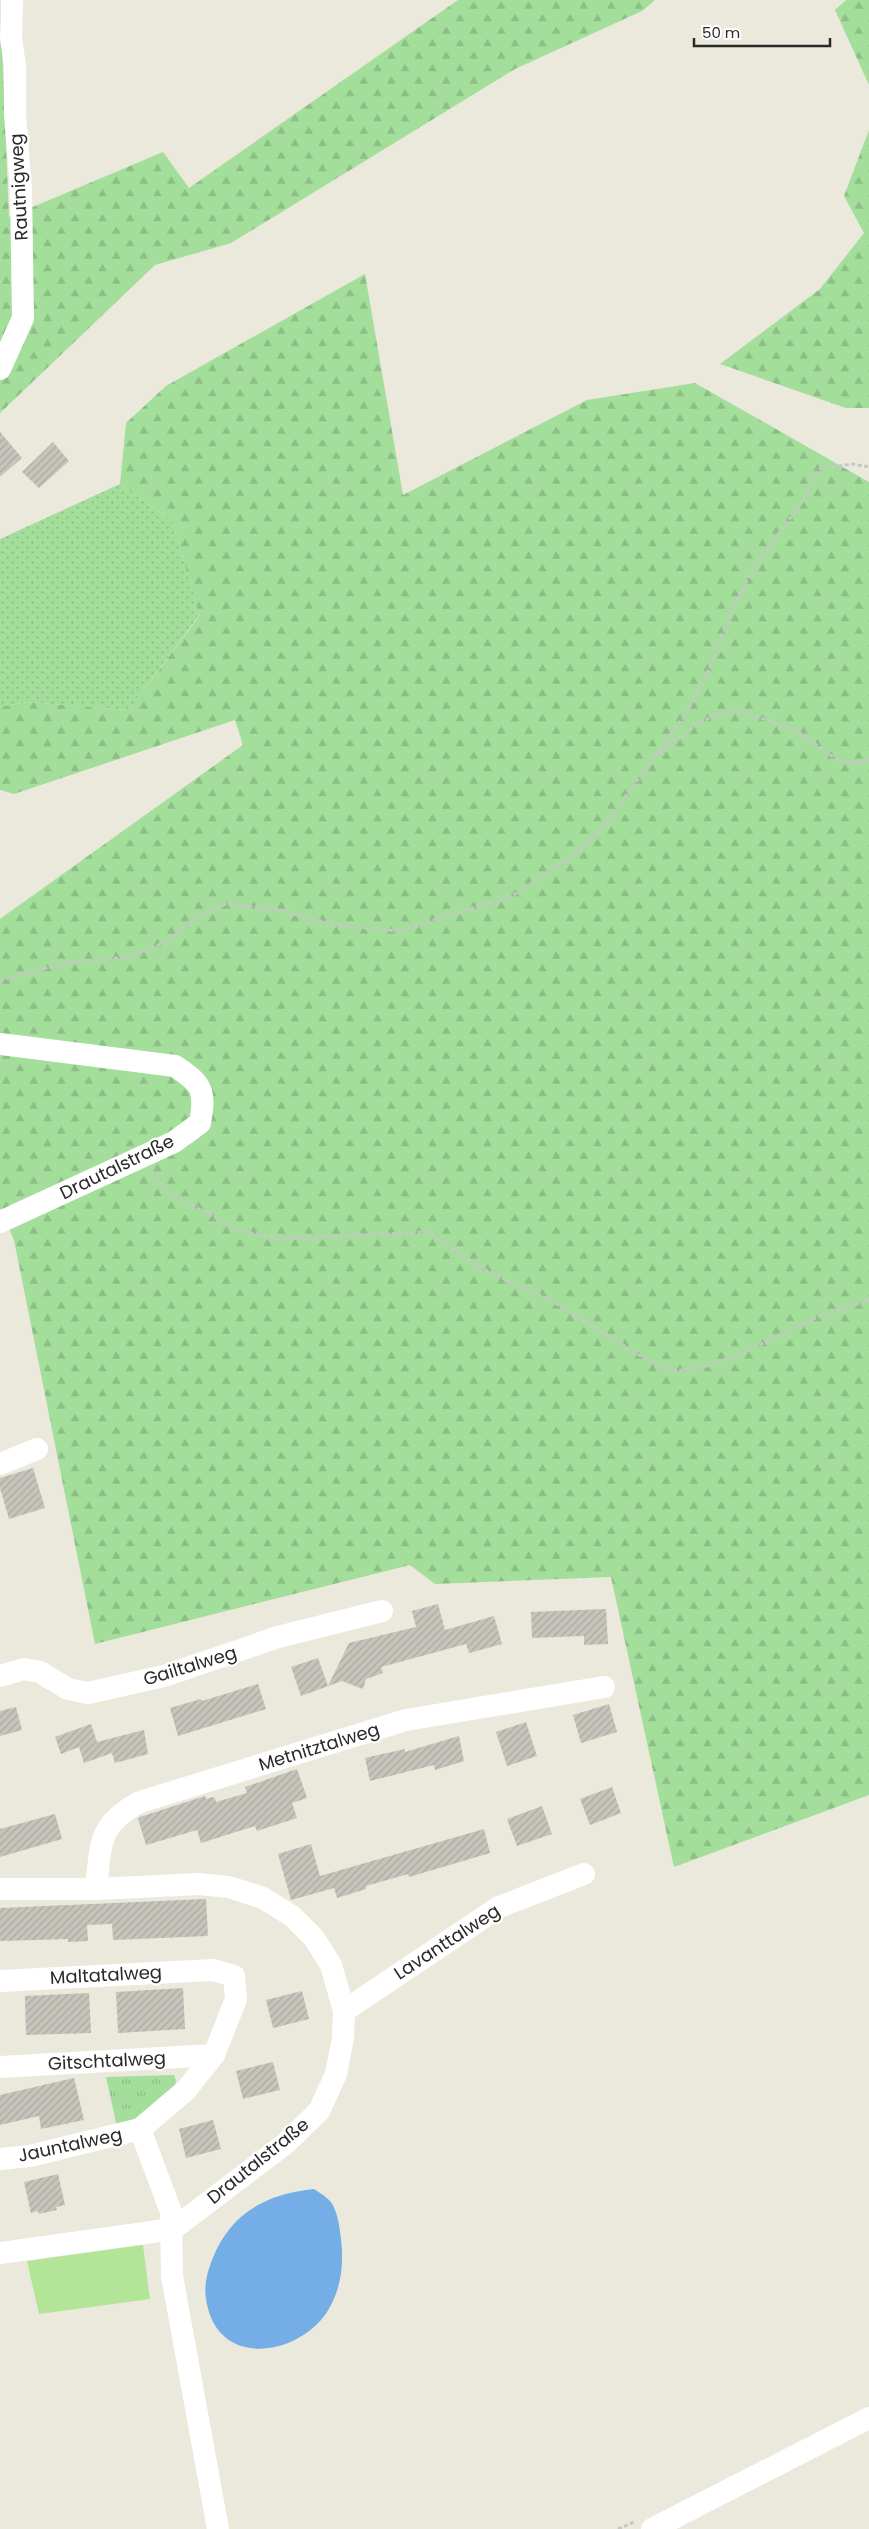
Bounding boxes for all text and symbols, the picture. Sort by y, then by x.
scale bar [694,15,830,47]
text: 50 m [702,22,740,43]
street label: Rautnigweg [3,133,34,241]
street label: Drautalstraße [55,1128,178,1205]
street label: Gailtalweg [140,1639,240,1692]
street label: Metnitztalweg [255,1716,382,1777]
street label: Lavanttalweg [389,1898,504,1985]
street label: Maltatalweg [49,1959,163,1990]
street label: Gitschtalweg [47,2045,167,2076]
street label: Drautalstraße [201,2112,314,2210]
street label: Jauntalweg [15,2121,124,2168]

